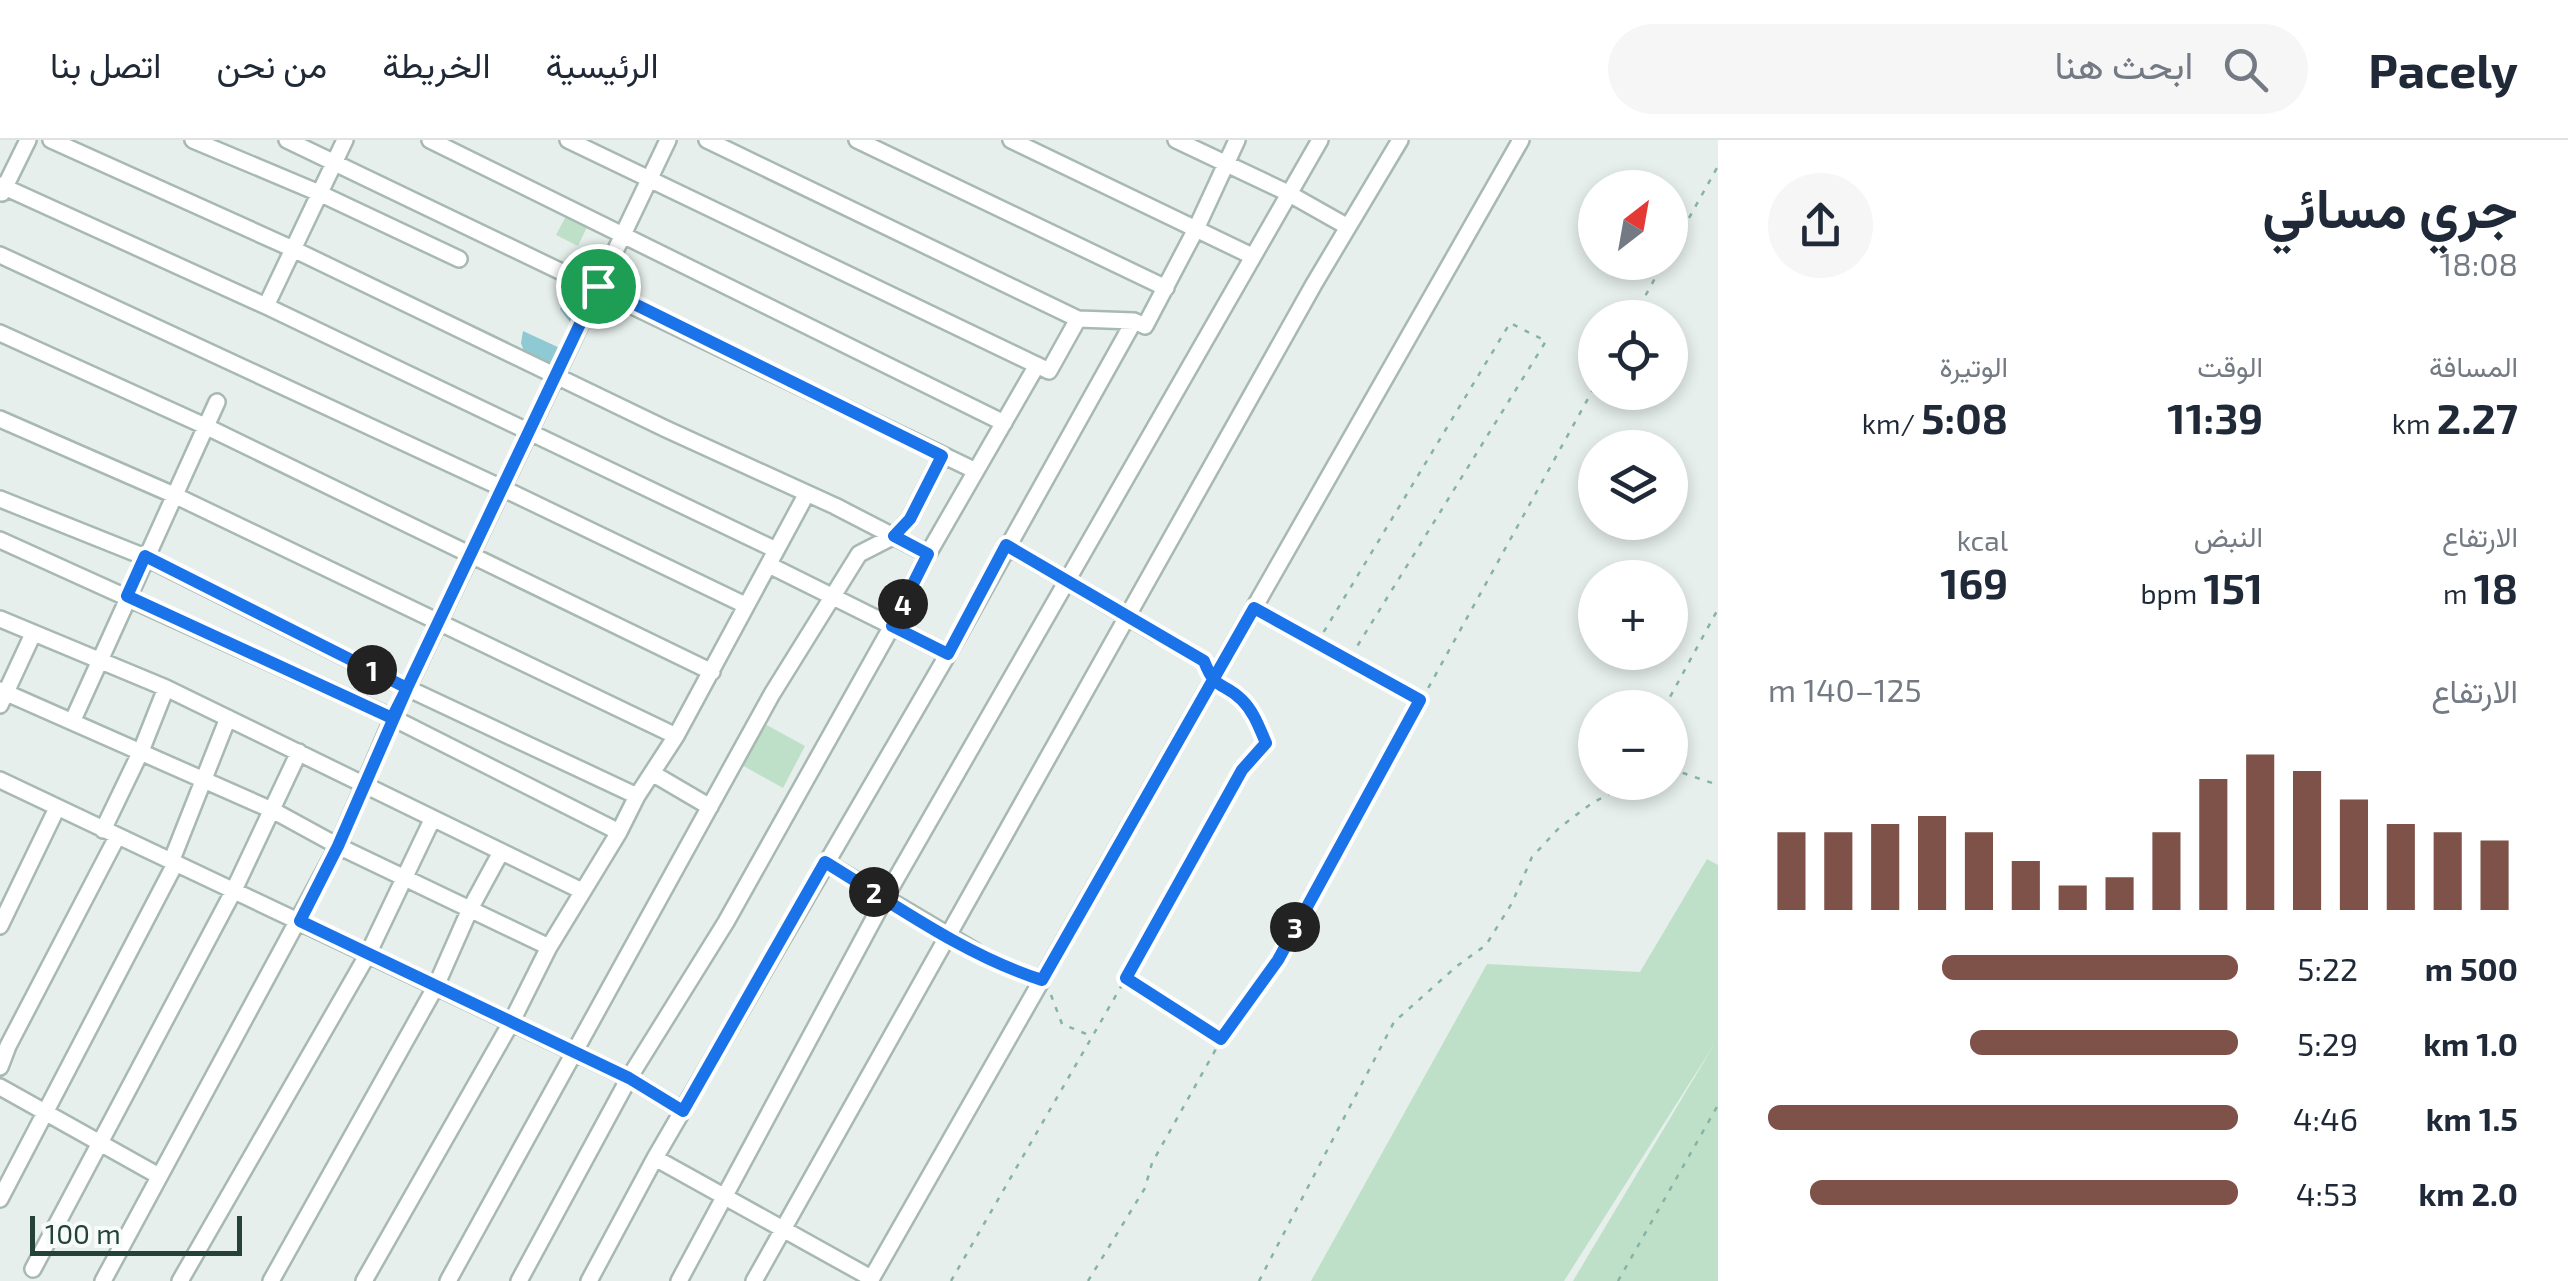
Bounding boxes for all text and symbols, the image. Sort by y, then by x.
search box [1608,24,2308,114]
text: Pacely [2368,40,2518,98]
text: ابحث هنا [2054,41,2193,87]
icon: search [2218,42,2273,97]
text: اتصل بنا [50,43,161,85]
text: من نحن [216,43,327,85]
text: الخريطة [382,43,491,85]
text: الرئيسية [546,43,659,85]
north arrow [1578,170,1688,280]
map controls [1578,170,1688,800]
button: share [1768,173,1873,278]
text: جري مسائي [2262,173,2518,239]
pin [556,244,641,329]
text: 18:08 [2440,244,2518,282]
icon: arrive [571,259,626,314]
button: locate [1578,300,1688,410]
text: الوتيرة [1940,349,2008,383]
text: الوقت [2197,349,2263,383]
text: المسافة [2429,349,2518,383]
text: 5:08 [1921,392,2008,442]
text: 11:39 [2167,392,2263,442]
text: 2.27 [2437,392,2518,442]
text: /km [1862,406,1921,440]
text: km [2392,406,2437,440]
button: layers [1578,430,1688,540]
text: النبض [2194,519,2263,553]
text: الارتفاع [2442,519,2518,553]
text: kcal [1957,523,2008,557]
text: 169 [1940,557,2008,607]
button: + [1578,560,1688,670]
text: 151 [2204,562,2263,612]
text: 18 [2474,562,2518,612]
text: bpm [2141,576,2204,610]
text: m [2443,576,2474,610]
pin: 4 [878,579,928,629]
text: 4 [894,587,912,621]
pin: 1 [347,645,397,695]
text: 1 [366,653,378,687]
text: 125–140 m [1768,670,1922,708]
text: الارتفاع [2431,671,2518,709]
button: − [1578,690,1688,800]
pin: 2 [849,867,899,917]
text: 2 [866,875,882,909]
pin: 3 [1270,902,1320,952]
text: 3 [1287,910,1303,944]
text: 5:22 [2297,949,2358,987]
text: 500 m [2425,949,2518,987]
text: 5:29 [2297,1024,2358,1062]
text: 1.0 km [2423,1024,2518,1062]
text: 4:46 [2293,1099,2358,1137]
text: 1.5 km [2426,1099,2518,1137]
text: 4:53 [2296,1174,2358,1212]
text: 2.0 km [2418,1174,2518,1212]
scale bar [30,1211,242,1256]
text: 100 m [45,1216,121,1250]

